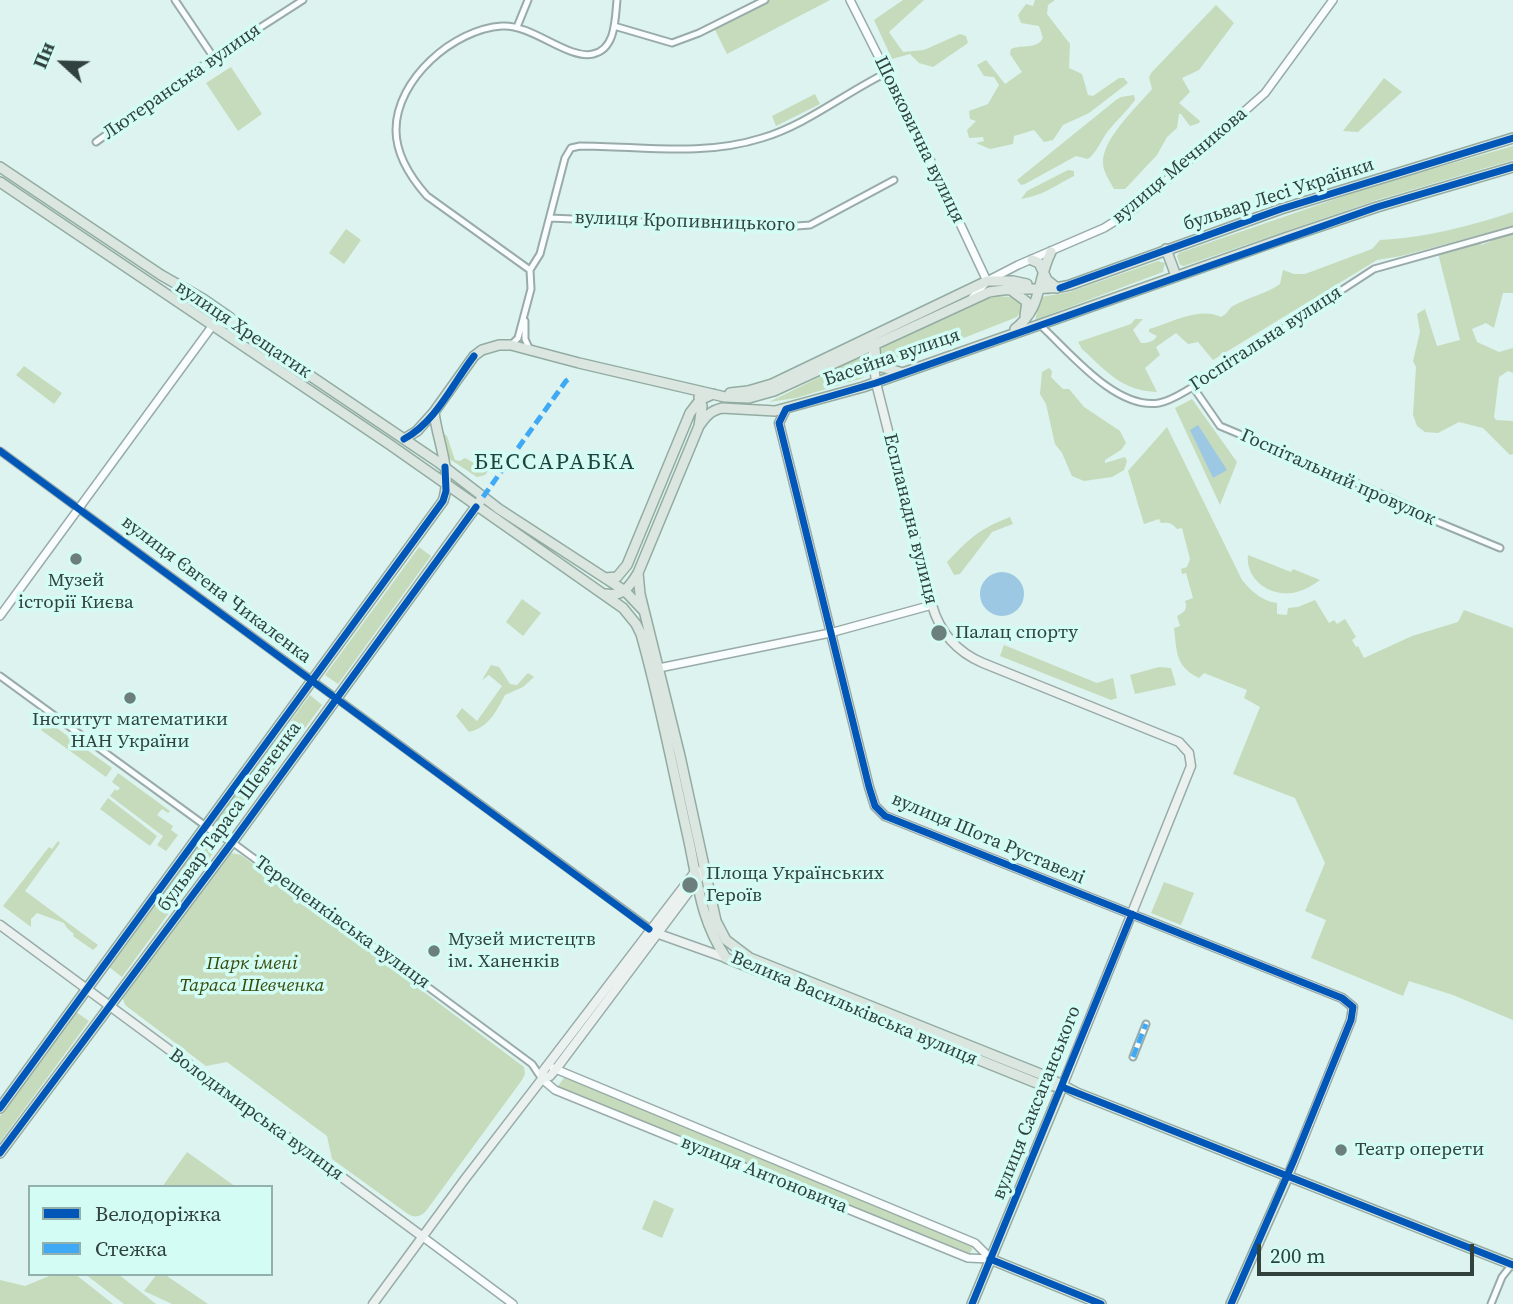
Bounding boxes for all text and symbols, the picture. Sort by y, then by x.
street label: Лютеранська вулиця [99,19,265,145]
north arrow [28,28,98,98]
text: Пн [26,38,61,72]
street label: Шовковична вулиця [869,53,969,227]
street label: вулиця Мечникова [1108,103,1252,229]
street label: бульвар Лесі Українки [1181,153,1377,237]
street label: вулиця Кропивницького [574,207,796,237]
street label: вулиця Хрещатик [171,276,315,384]
street label: Госпітальна вулиця [1186,281,1346,397]
street label: Басейна вулиця [821,324,963,392]
street label: Госпітальний провулок [1237,425,1439,531]
street label: Еспланадна вулиця [878,431,942,607]
district label: БЕССАРАБКА [475,449,635,477]
street label: вулиця Євгена Чикаленка [117,511,315,669]
marker: Музей історії Києва [68,551,84,567]
place label: Музей історії Києва [18,570,134,614]
place label: Палац спорту [955,622,1078,644]
marker: Палац спорту [929,623,949,643]
marker: Інститут математики НАН України [122,690,138,706]
place label: Інститут математики НАН України [32,709,228,753]
street label: бульвар Тараса Шевченка [153,718,307,916]
street label: вулиця Шота Руставелі [888,788,1088,890]
street label: Терещенківська вулиця [250,852,434,994]
place label: Площа Українських Героїв [706,863,884,907]
marker: Площа Українських Героїв [680,875,700,895]
place label: Музей мистецтв ім. Ханенків [448,929,595,973]
marker: Музей мистецтв ім. Ханенків [426,943,442,959]
street label: Велика Васильківська вулиця [727,947,981,1071]
park label: Парк імені Тараса Шевченка [180,953,324,997]
street label: вулиця Саксаганського [988,1003,1086,1203]
street label: Володимирська вулиця [164,1044,348,1186]
street label: вулиця Антоновича [677,1131,851,1219]
place label: Театр оперети [1355,1139,1484,1161]
marker: Театр оперети [1333,1142,1349,1158]
legend [28,1185,273,1276]
text: Велодоріжка [95,1199,221,1228]
scale bar [1261,1230,1478,1274]
text: Стежка [95,1234,167,1263]
text: 200 m [1270,1241,1325,1270]

